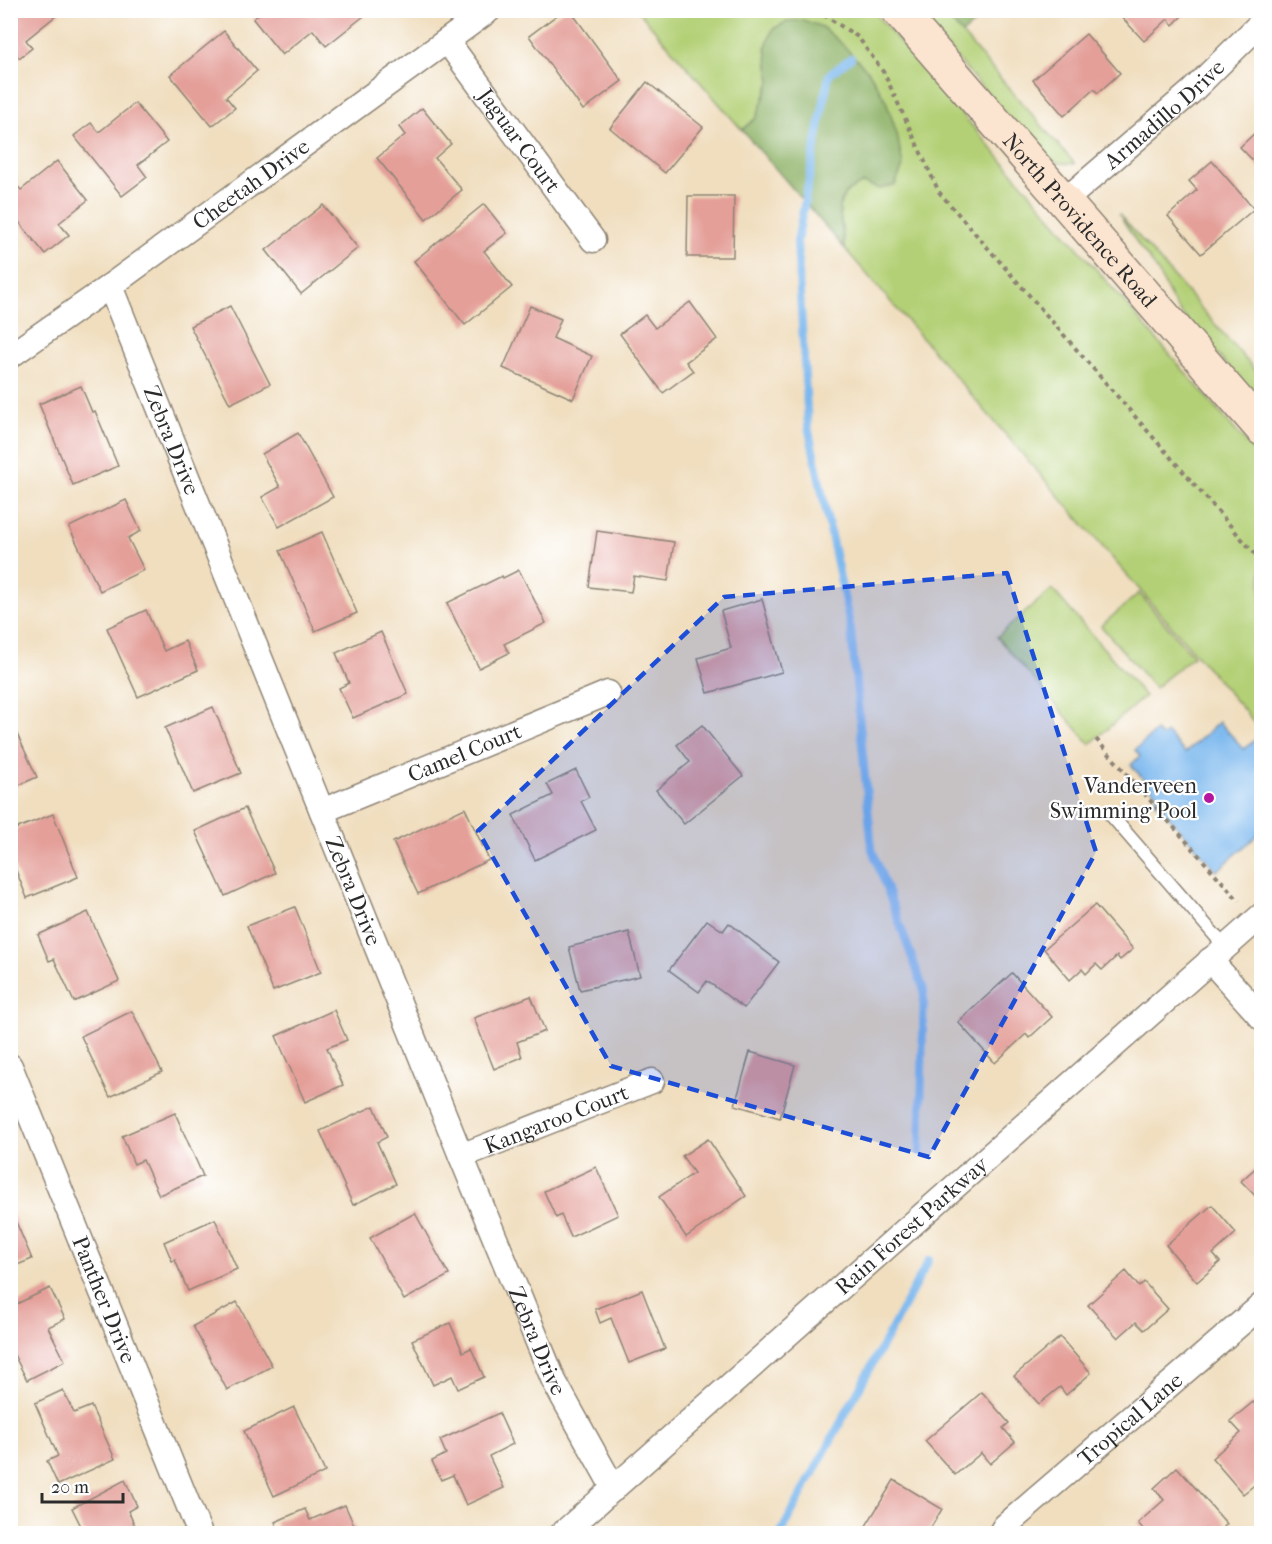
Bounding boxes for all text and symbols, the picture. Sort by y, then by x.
street label: Armadillo Drive [1098,54,1230,176]
street label: Jaguar Court [471,82,566,198]
street label: North Providence Road [997,128,1163,314]
street label: Cheetah Drive [188,133,315,235]
street label: Zebra Drive [138,382,205,499]
street label: Camel Court [404,718,525,788]
place label: Vanderveen Swimming Pool [1050,773,1197,824]
marker: Vanderveen Swimming Pool [1202,791,1216,805]
street label: Zebra Drive [319,833,387,949]
street label: Kangaroo Court [480,1080,632,1160]
street label: Rain Forest Parkway [830,1151,995,1301]
street label: Panther Drive [66,1233,141,1367]
street label: Zebra Drive [502,1283,571,1400]
street label: Tropical Lane [1073,1367,1188,1472]
scale bar [42,1466,123,1504]
text: 20 m [51,1477,89,1498]

